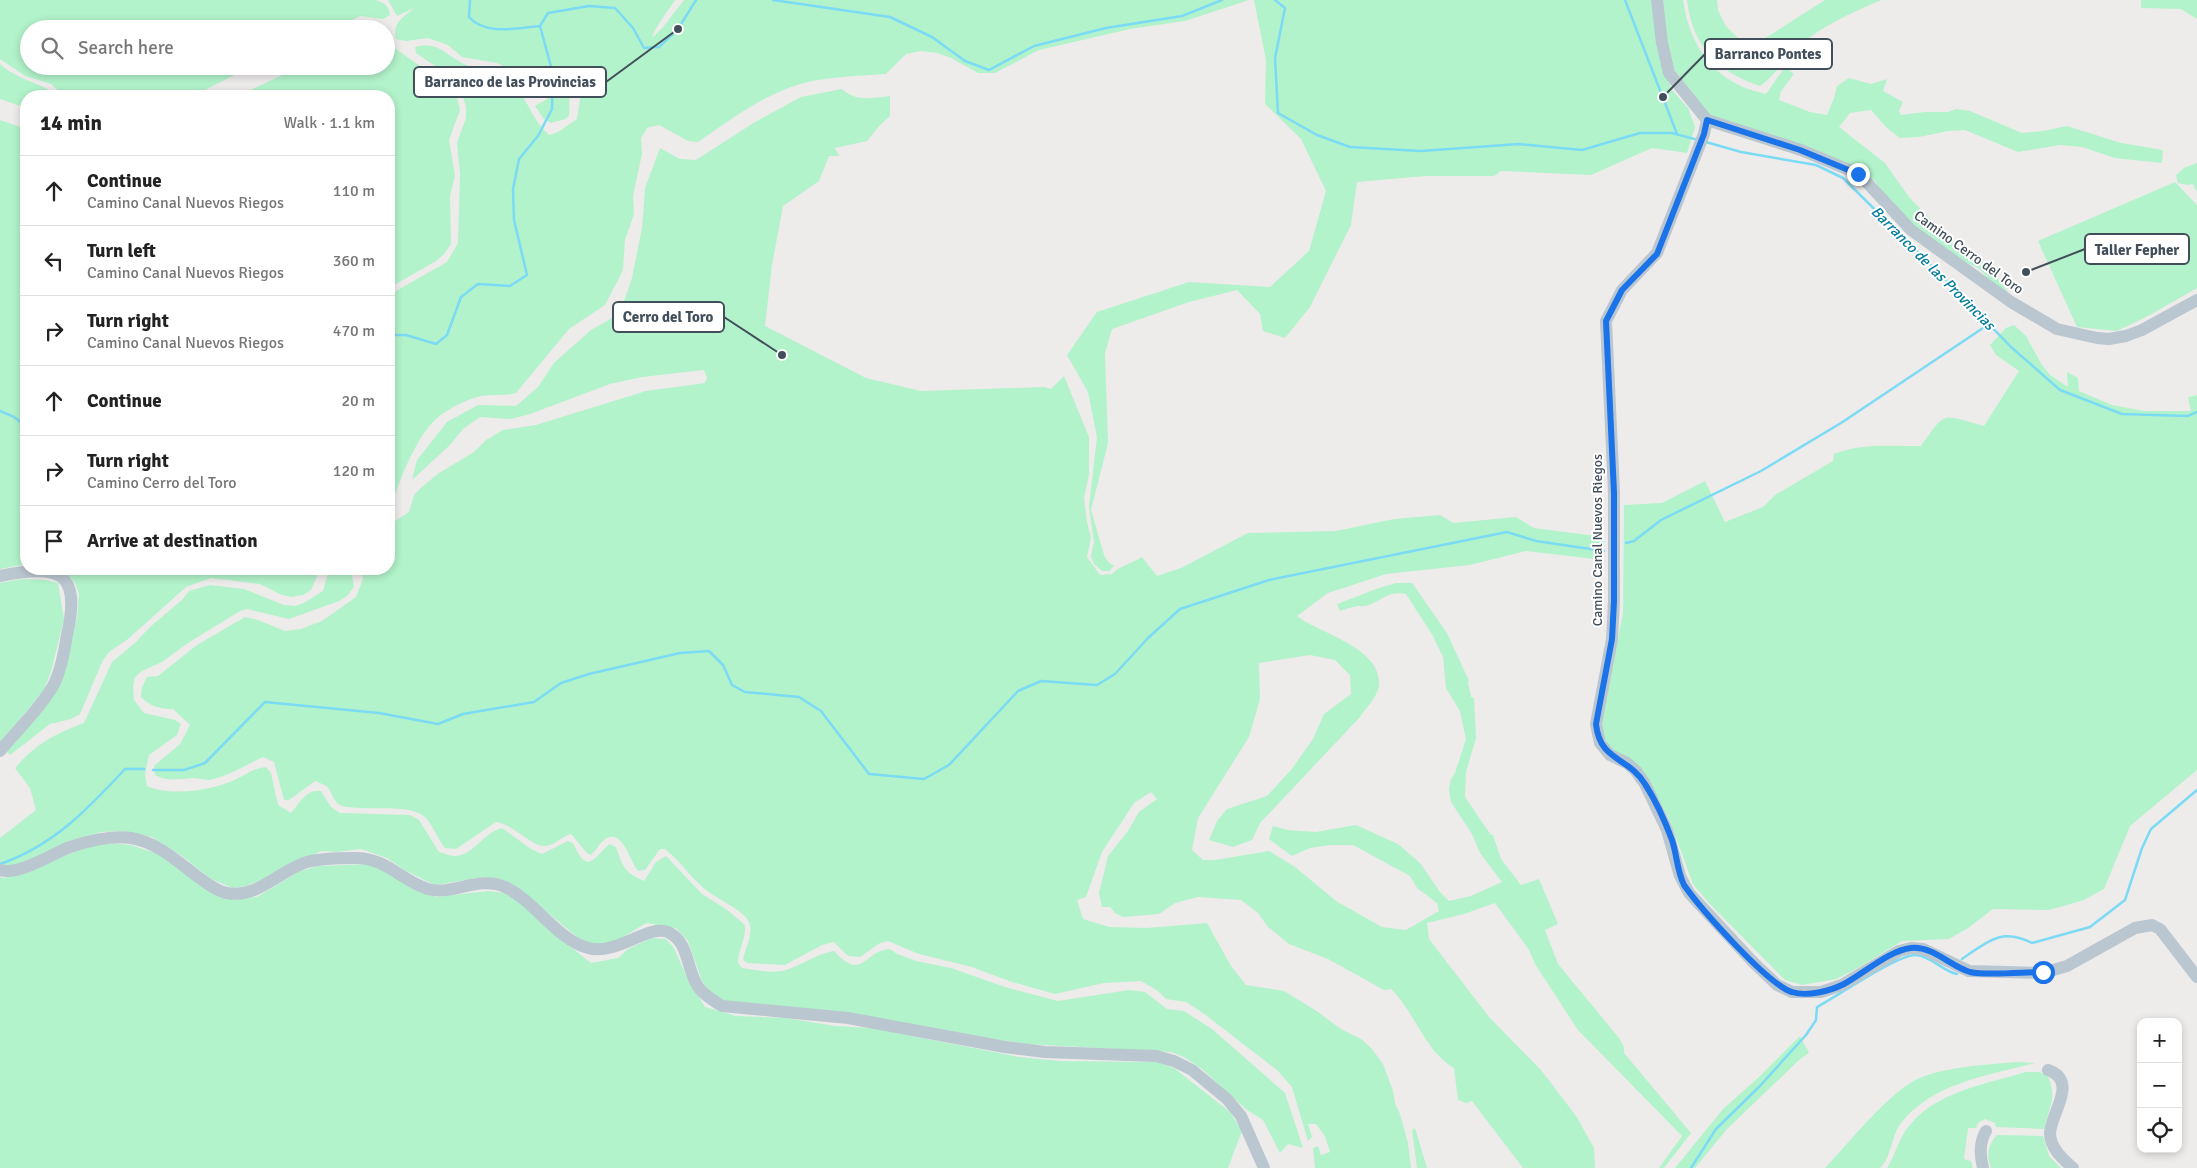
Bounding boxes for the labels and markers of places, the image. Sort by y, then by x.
callout: Barranco Pontes [1705,39,1832,69]
callout: Barranco de las Provincias [414,67,606,97]
callout: Taller Fepher [2085,234,2189,264]
callout: Cerro del Toro [613,302,724,332]

